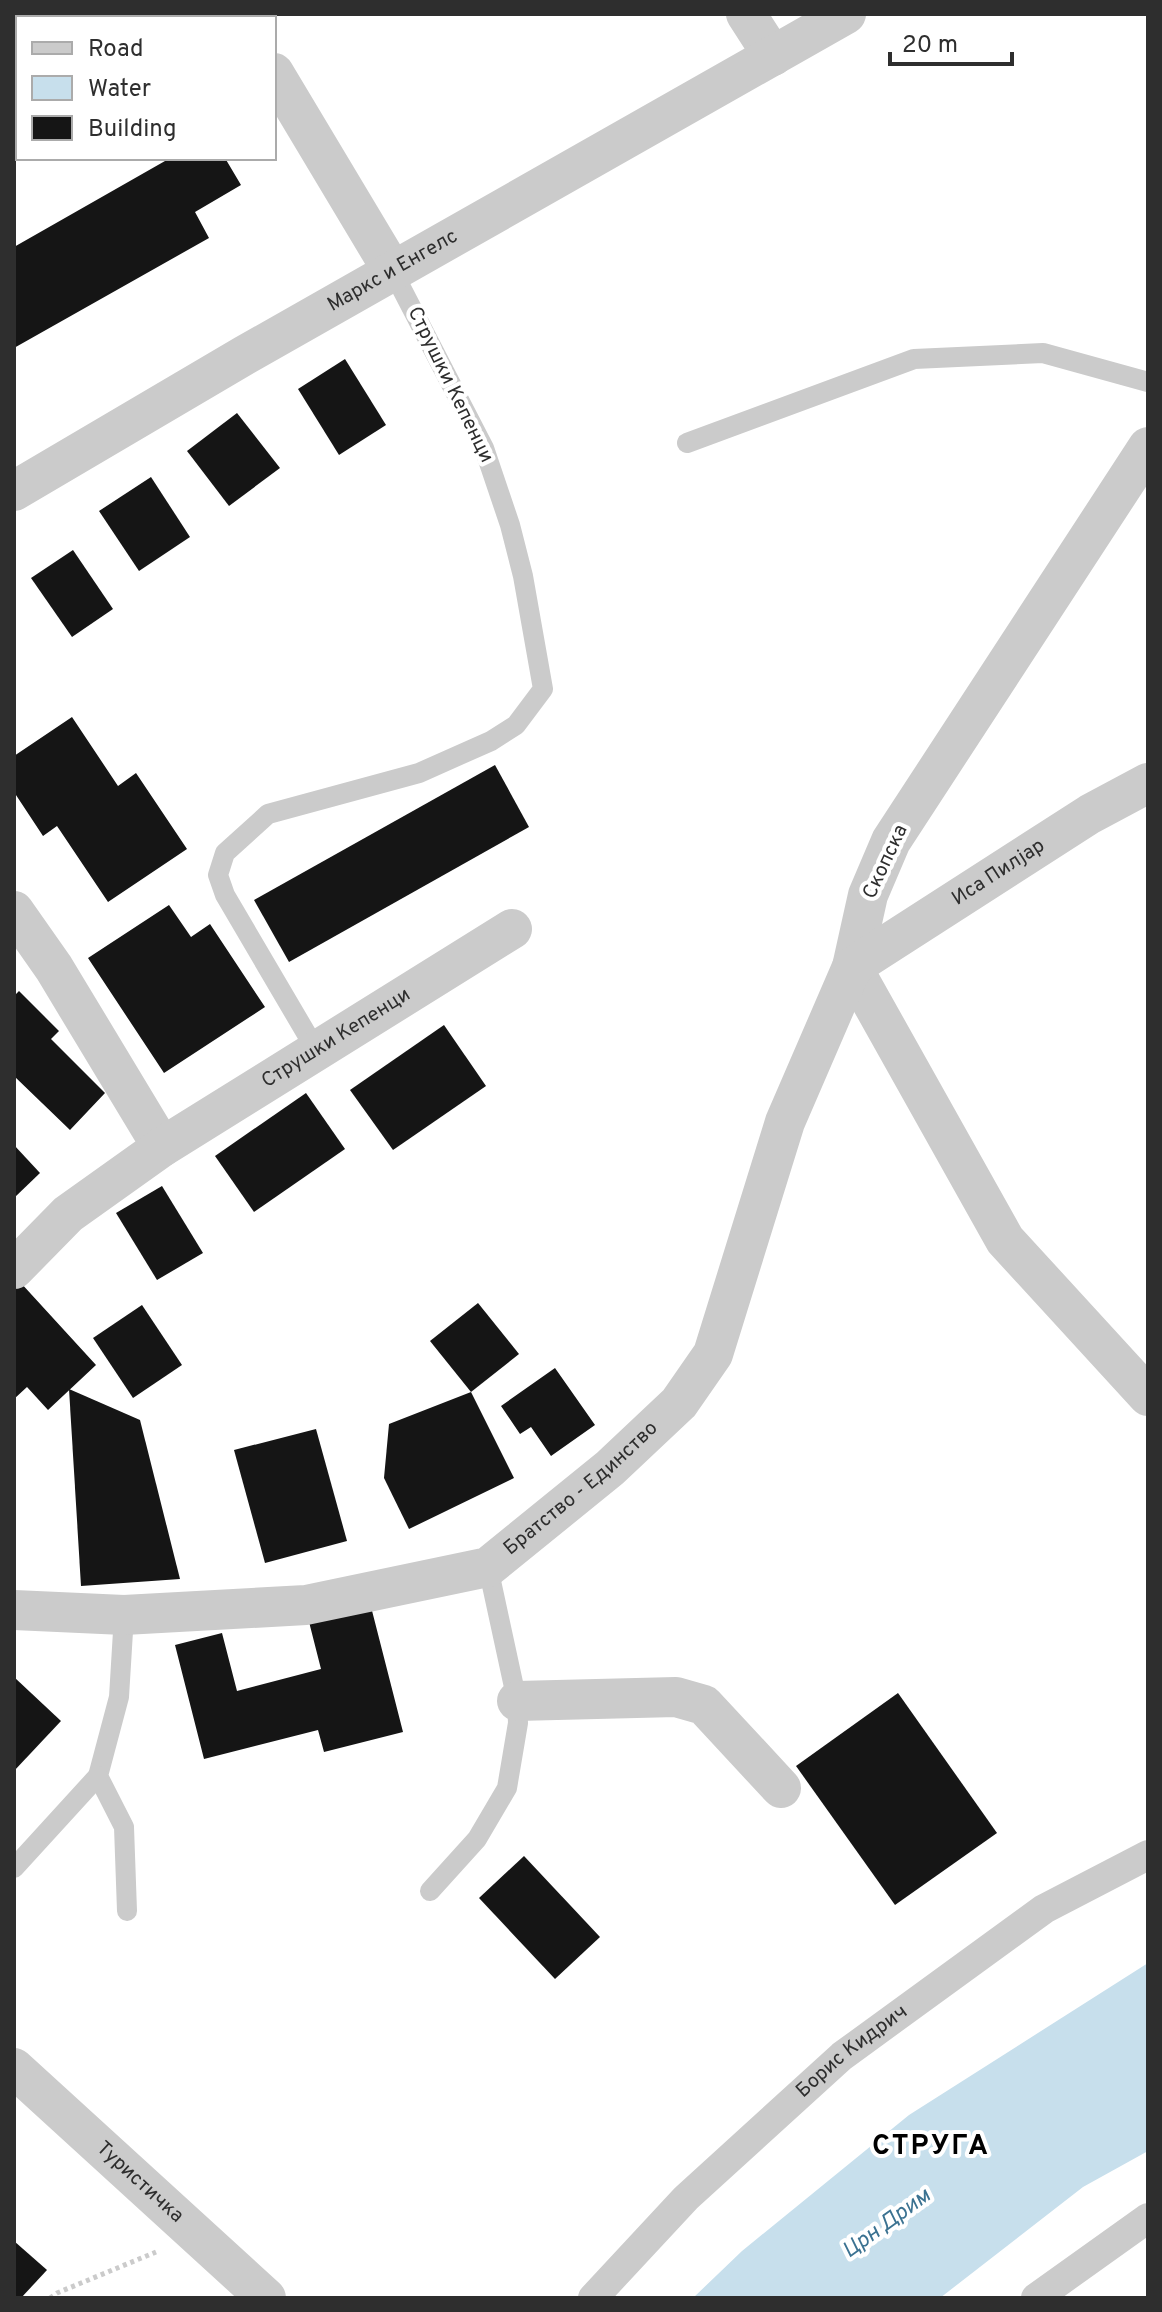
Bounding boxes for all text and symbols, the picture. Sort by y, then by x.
legend [16,16,276,160]
scale bar [890,16,1012,66]
text: 20 m [902,31,958,61]
text: Road [88,35,144,65]
text: Water [88,75,151,105]
text: Building [88,115,177,145]
street label: Маркс и Енгелс [323,224,463,318]
street label: Струшки Кепенци [401,303,499,467]
street label: Скопска [857,821,915,903]
street label: Иса Пилјар [947,833,1050,912]
street label: Струшки Кепенци [257,982,416,1095]
street label: Братство - Единство [499,1416,664,1562]
street label: Борис Кидрич [791,1999,913,2104]
district label: СТРУГА [872,2129,990,2165]
street label: Туристичка [90,2136,189,2229]
water label: Црн Дрим [838,2182,937,2265]

